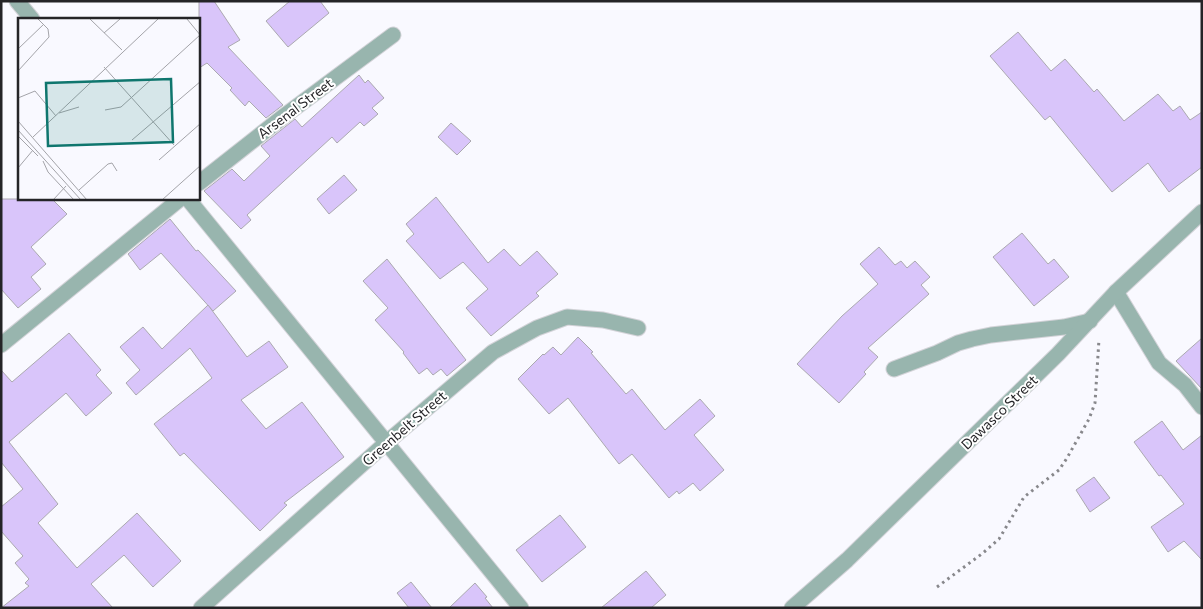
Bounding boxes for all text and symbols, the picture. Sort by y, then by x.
inset map [18,18,200,200]
street label: Arsenal Street [254,74,336,142]
street label: Dawasco Street [957,371,1041,453]
street label: Greenbelt Street [359,387,450,469]

